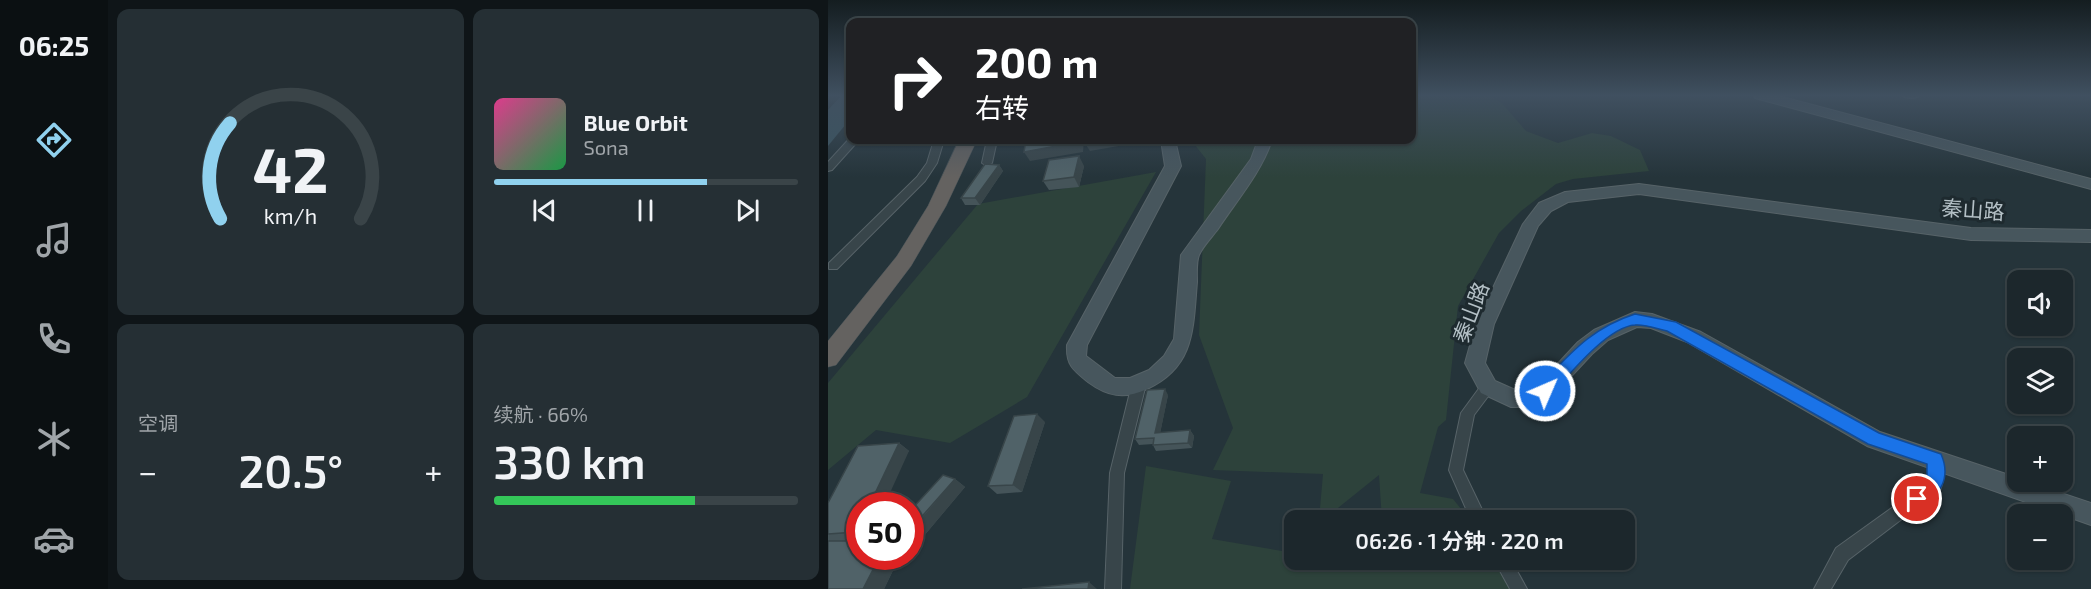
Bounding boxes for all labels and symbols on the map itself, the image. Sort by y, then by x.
street label: 秦山路 [1941,194,2005,224]
street label: 秦山路 [1447,278,1493,346]
position arrow [1513,359,1577,423]
pin [1891,473,1942,524]
speed limit sign: 50 [846,492,924,570]

